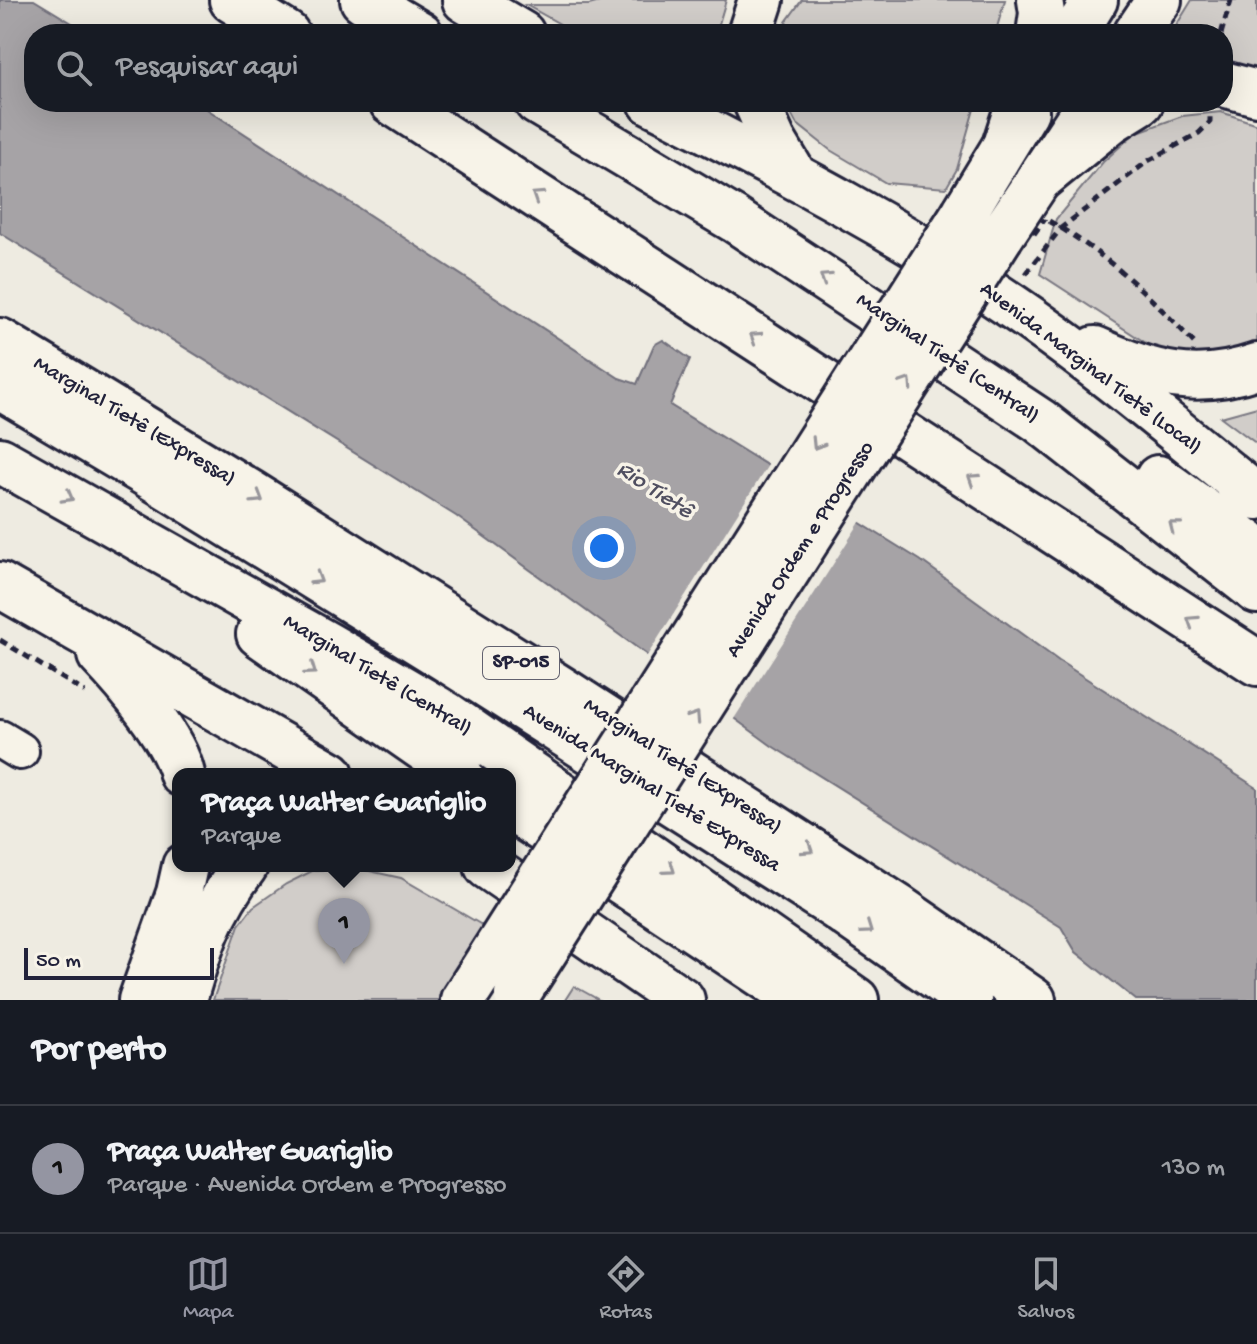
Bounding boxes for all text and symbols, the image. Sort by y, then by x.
search box [24,24,1233,112]
icon: search [52,46,96,90]
text: Pesquisar aqui [116,51,298,86]
one-way arrow [531,191,546,206]
one-way arrow [819,272,834,287]
street label: Avenida Marginal Tietê (Local) [974,277,1206,461]
street label: Marginal Tietê (Central) [850,288,1044,430]
one-way arrow [750,332,764,347]
street label: Marginal Tietê (Expressa) [28,351,240,493]
one-way arrow [898,377,913,392]
one-way arrow [812,435,827,450]
street label: Avenida Ordem e Progresso [721,437,881,663]
water label: Rio Tietê [610,456,700,528]
one-way arrow [968,474,982,489]
one-way arrow [60,488,74,503]
one-way arrow [249,488,264,503]
one-way arrow [1168,521,1183,535]
your location [584,528,624,568]
one-way arrow [308,570,323,585]
street label: Marginal Tietê (Central) [278,609,476,743]
one-way arrow [1186,615,1200,630]
road number: SP-015 [483,647,559,679]
one-way arrow [303,660,317,675]
street label: Marginal Tietê (Expressa) [578,693,786,841]
street label: Avenida Marginal Tietê Expressa [517,699,785,880]
one-way arrow [685,711,700,725]
popup [172,768,516,872]
text: Praça Walter Guariglio [202,787,486,822]
text: Parque [202,822,281,853]
one-way arrow [799,839,813,854]
one-way arrow [662,859,676,874]
pin: 1 [318,898,370,964]
one-way arrow [858,919,873,934]
scale bar [24,944,214,980]
text: 50 m [36,949,81,975]
text: Por perto [32,1032,166,1072]
text: Praça Walter Guariglio [108,1136,393,1171]
text: 1 [53,1154,63,1185]
text: 130 m [1162,1154,1225,1185]
text: Parque · Avenida Ordem e Progresso [108,1171,506,1202]
tab: Mapa [183,1252,233,1326]
tab: Rotas [599,1252,652,1326]
tab: Salvos [1018,1252,1074,1326]

